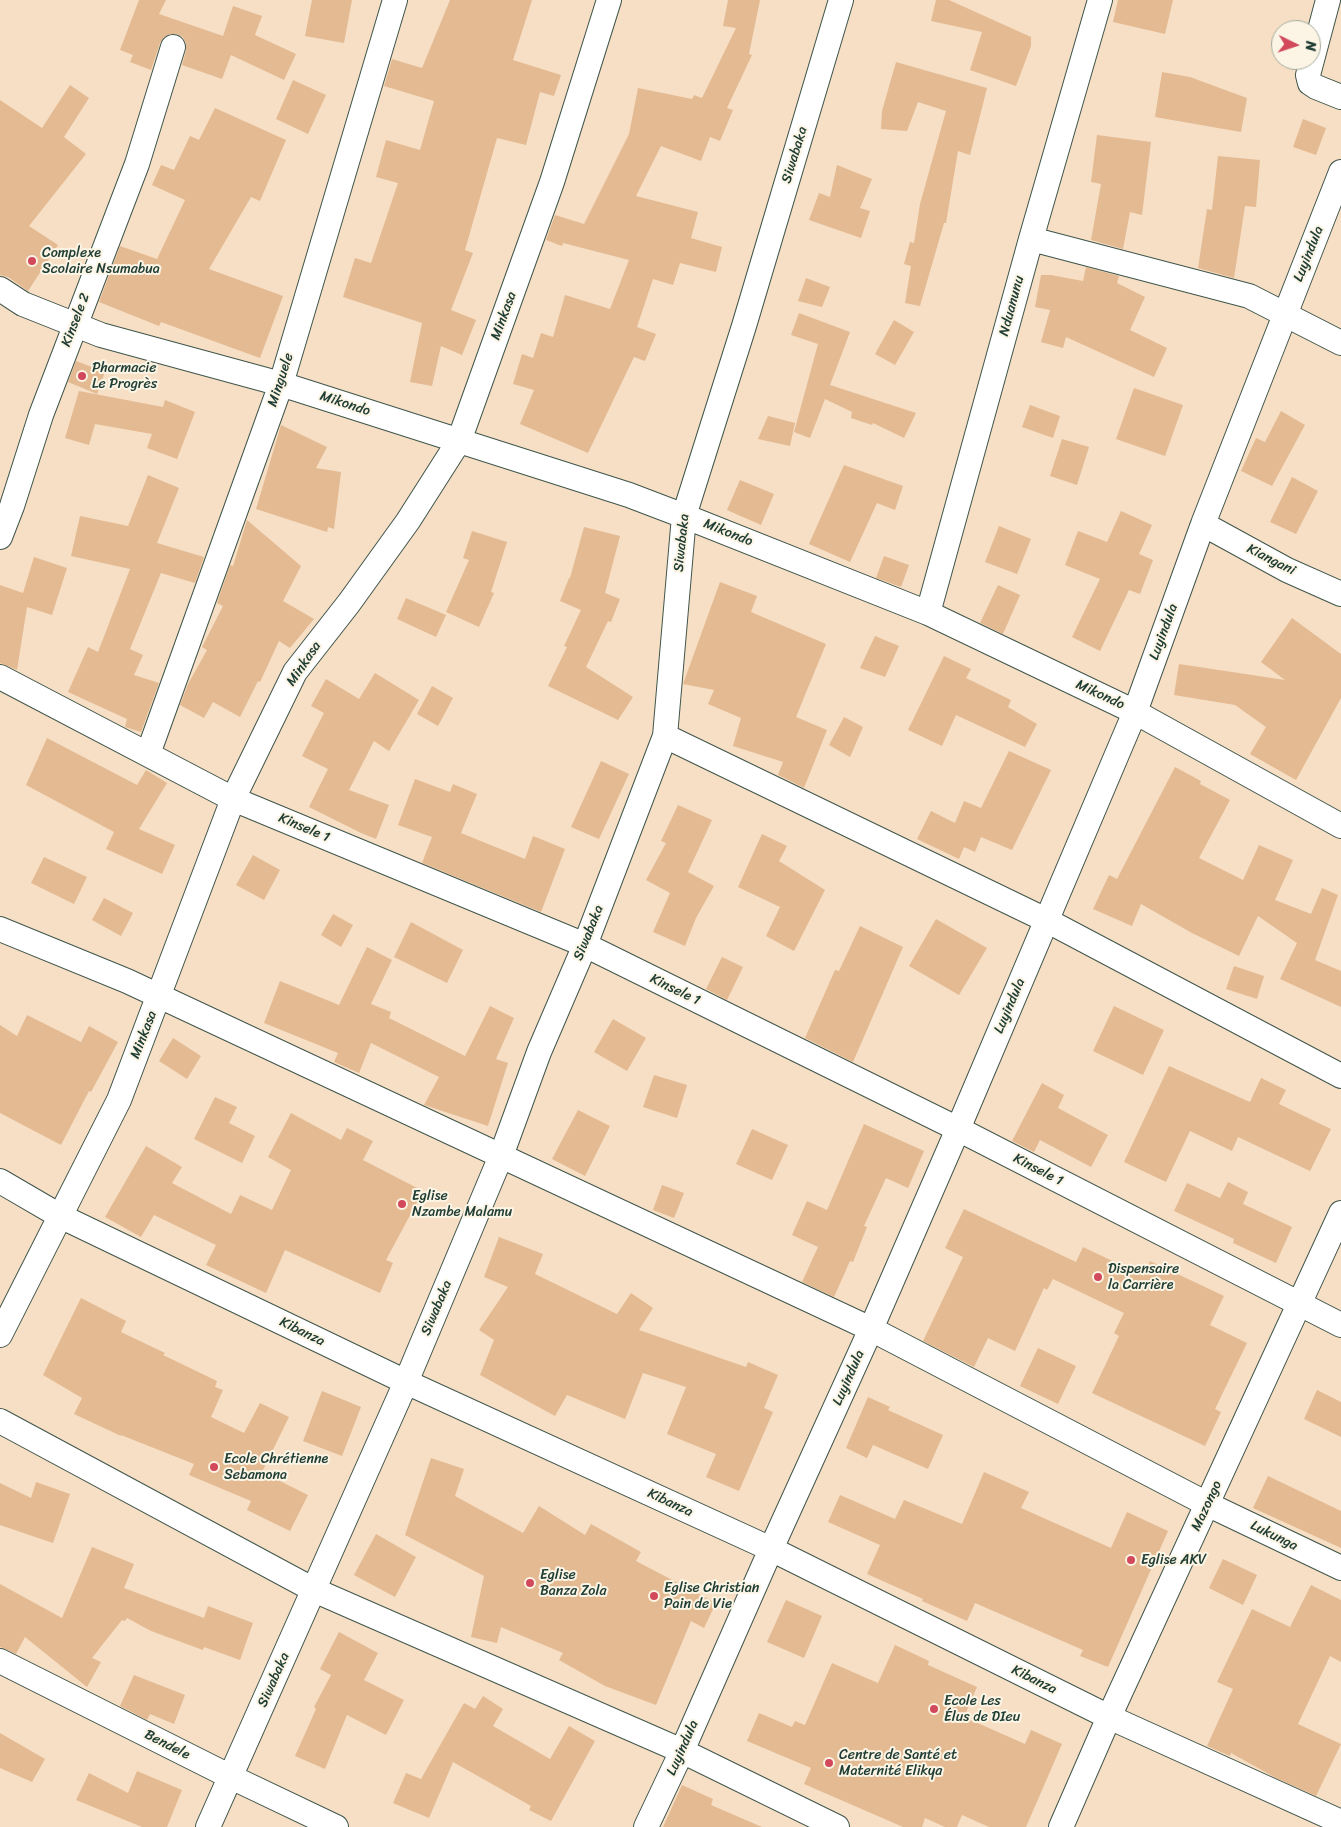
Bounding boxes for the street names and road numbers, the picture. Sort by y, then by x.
street label: Siwabaka [778,125,812,185]
street label: Luyindula [1290,224,1328,284]
street label: Nduanunu [996,274,1028,338]
street label: Minkasa [488,290,520,342]
street label: Kinsele 2 [58,291,94,349]
street label: Minguele [264,351,298,409]
street label: Mikondo [318,388,372,420]
street label: Siwabaka [671,513,693,573]
street label: Mikondo [701,516,755,550]
street label: Kiangani [1244,541,1298,579]
street label: Luyindula [1146,602,1182,662]
street label: Minkasa [283,639,325,689]
street label: Mikondo [1073,676,1127,714]
street label: Kinsele 1 [276,810,332,846]
street label: Siwabaka [570,903,608,963]
street label: Kinsele 1 [647,971,703,1009]
street label: Luyindula [991,976,1029,1036]
street label: Minkasa [127,1009,161,1061]
street label: Kinsele 1 [1010,1150,1066,1190]
street label: Siwabaka [418,1278,456,1338]
street label: Kibanza [277,1314,327,1350]
street label: Luyindula [829,1348,869,1408]
street label: Mazongo [1188,1478,1226,1534]
street label: Kibanza [645,1485,695,1521]
street label: Lukunga [1248,1517,1300,1555]
street label: Siwabaka [254,1650,294,1710]
street label: Kibanza [1009,1662,1059,1698]
street label: Luyindula [663,1718,703,1778]
street label: Bendele [141,1726,193,1764]

